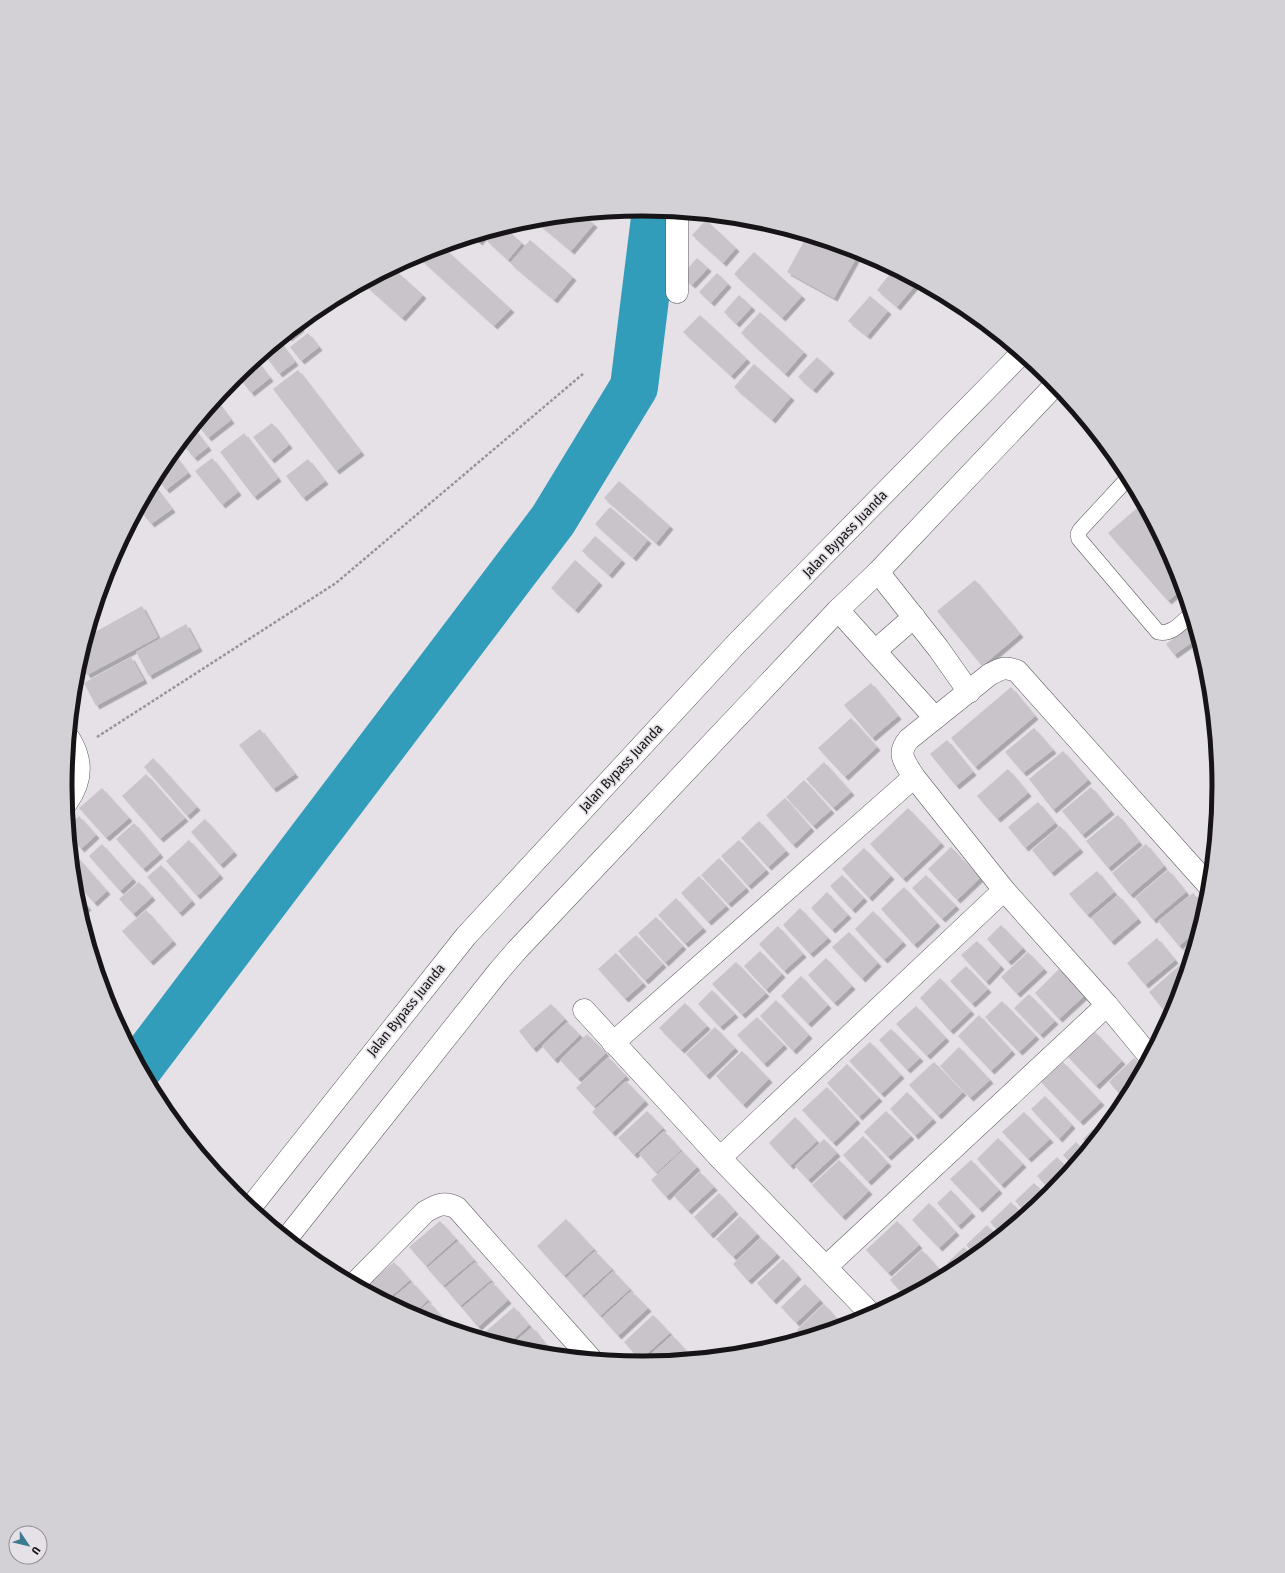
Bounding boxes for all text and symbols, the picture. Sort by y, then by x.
street label: Jalan Bypass Juanda [799,487,891,581]
street label: Jalan Bypass Juanda [576,720,666,816]
street label: Jalan Bypass Juanda [363,960,449,1060]
north arrow [8,1525,48,1565]
text: U [29,1544,43,1557]

